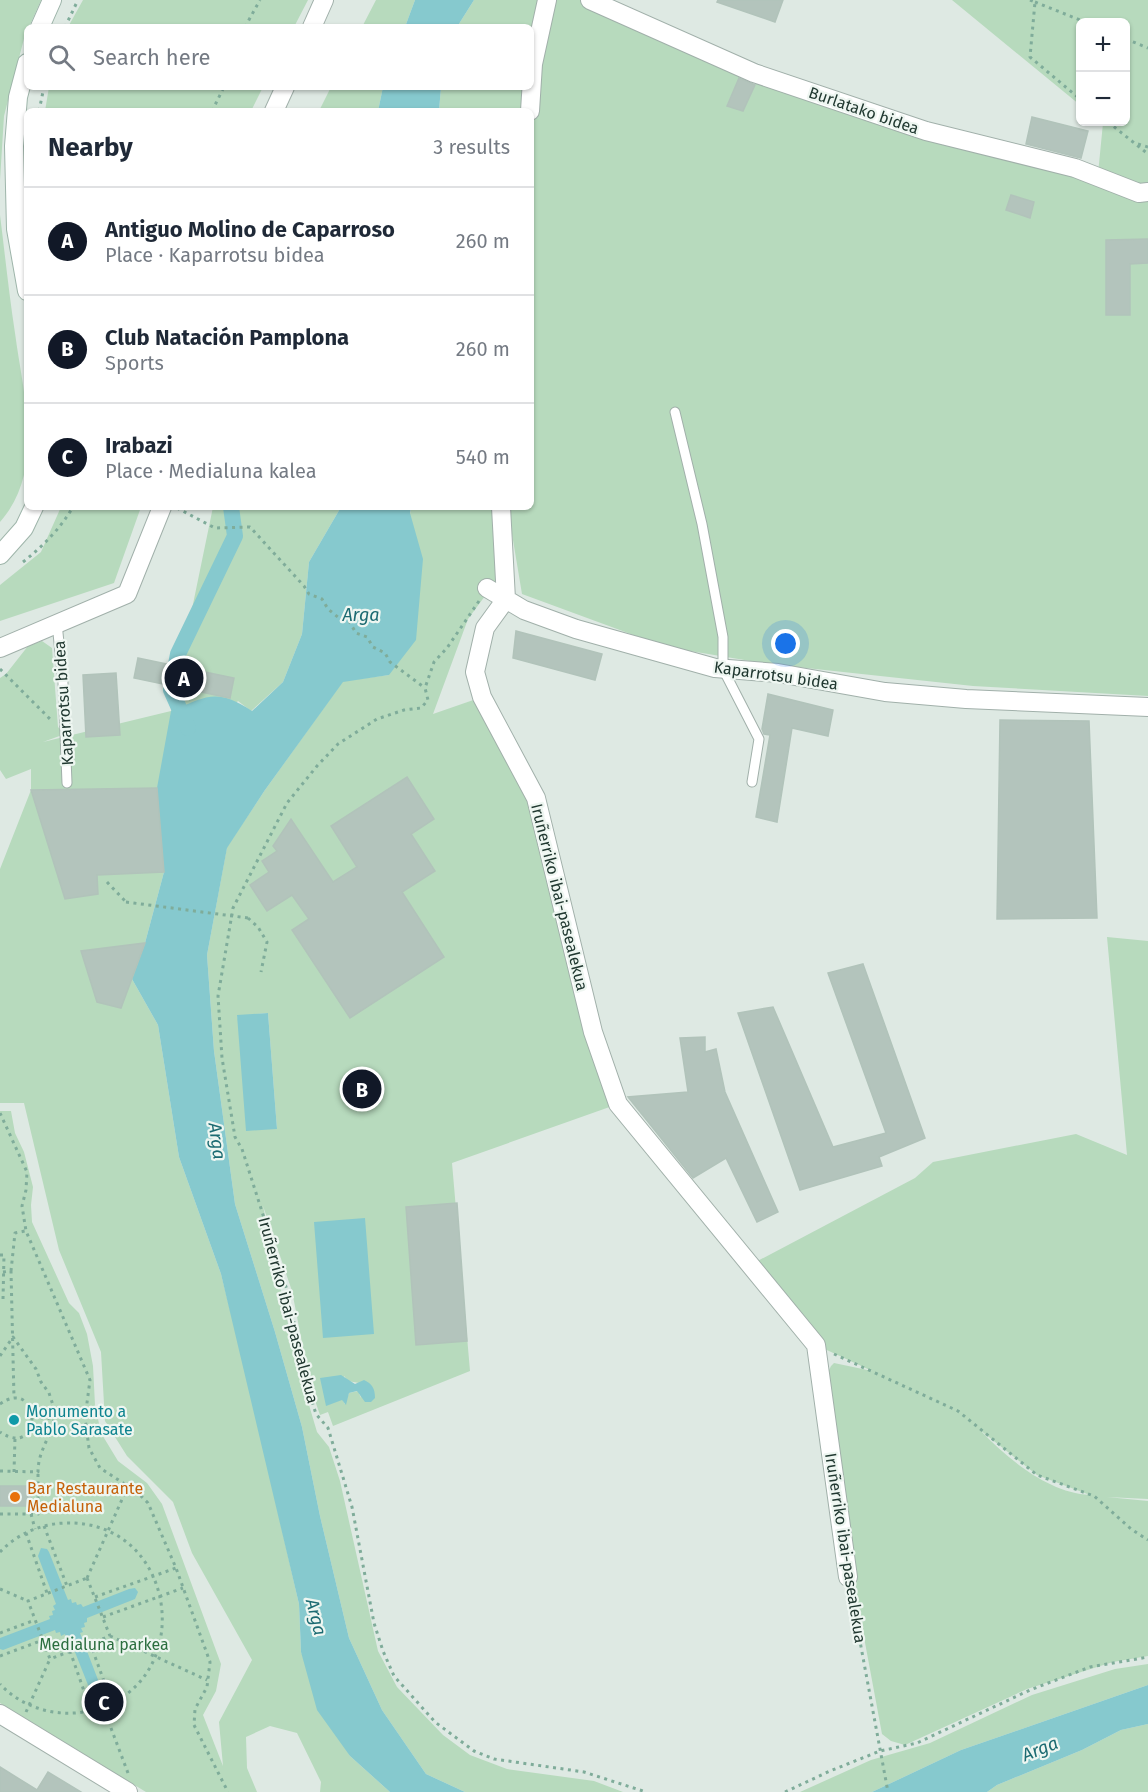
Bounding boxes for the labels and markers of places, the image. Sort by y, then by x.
pin: A [164,656,204,700]
pin: B [342,1066,382,1112]
place label: Monumento a Pablo Sarasate [26,1402,133,1439]
marker: Monumento a Pablo Sarasate [7,1413,21,1427]
place label: Bar Restaurante Medialuna [27,1479,143,1516]
marker: Bar Restaurante Medialuna [8,1490,22,1504]
pin: C [84,1680,124,1724]

